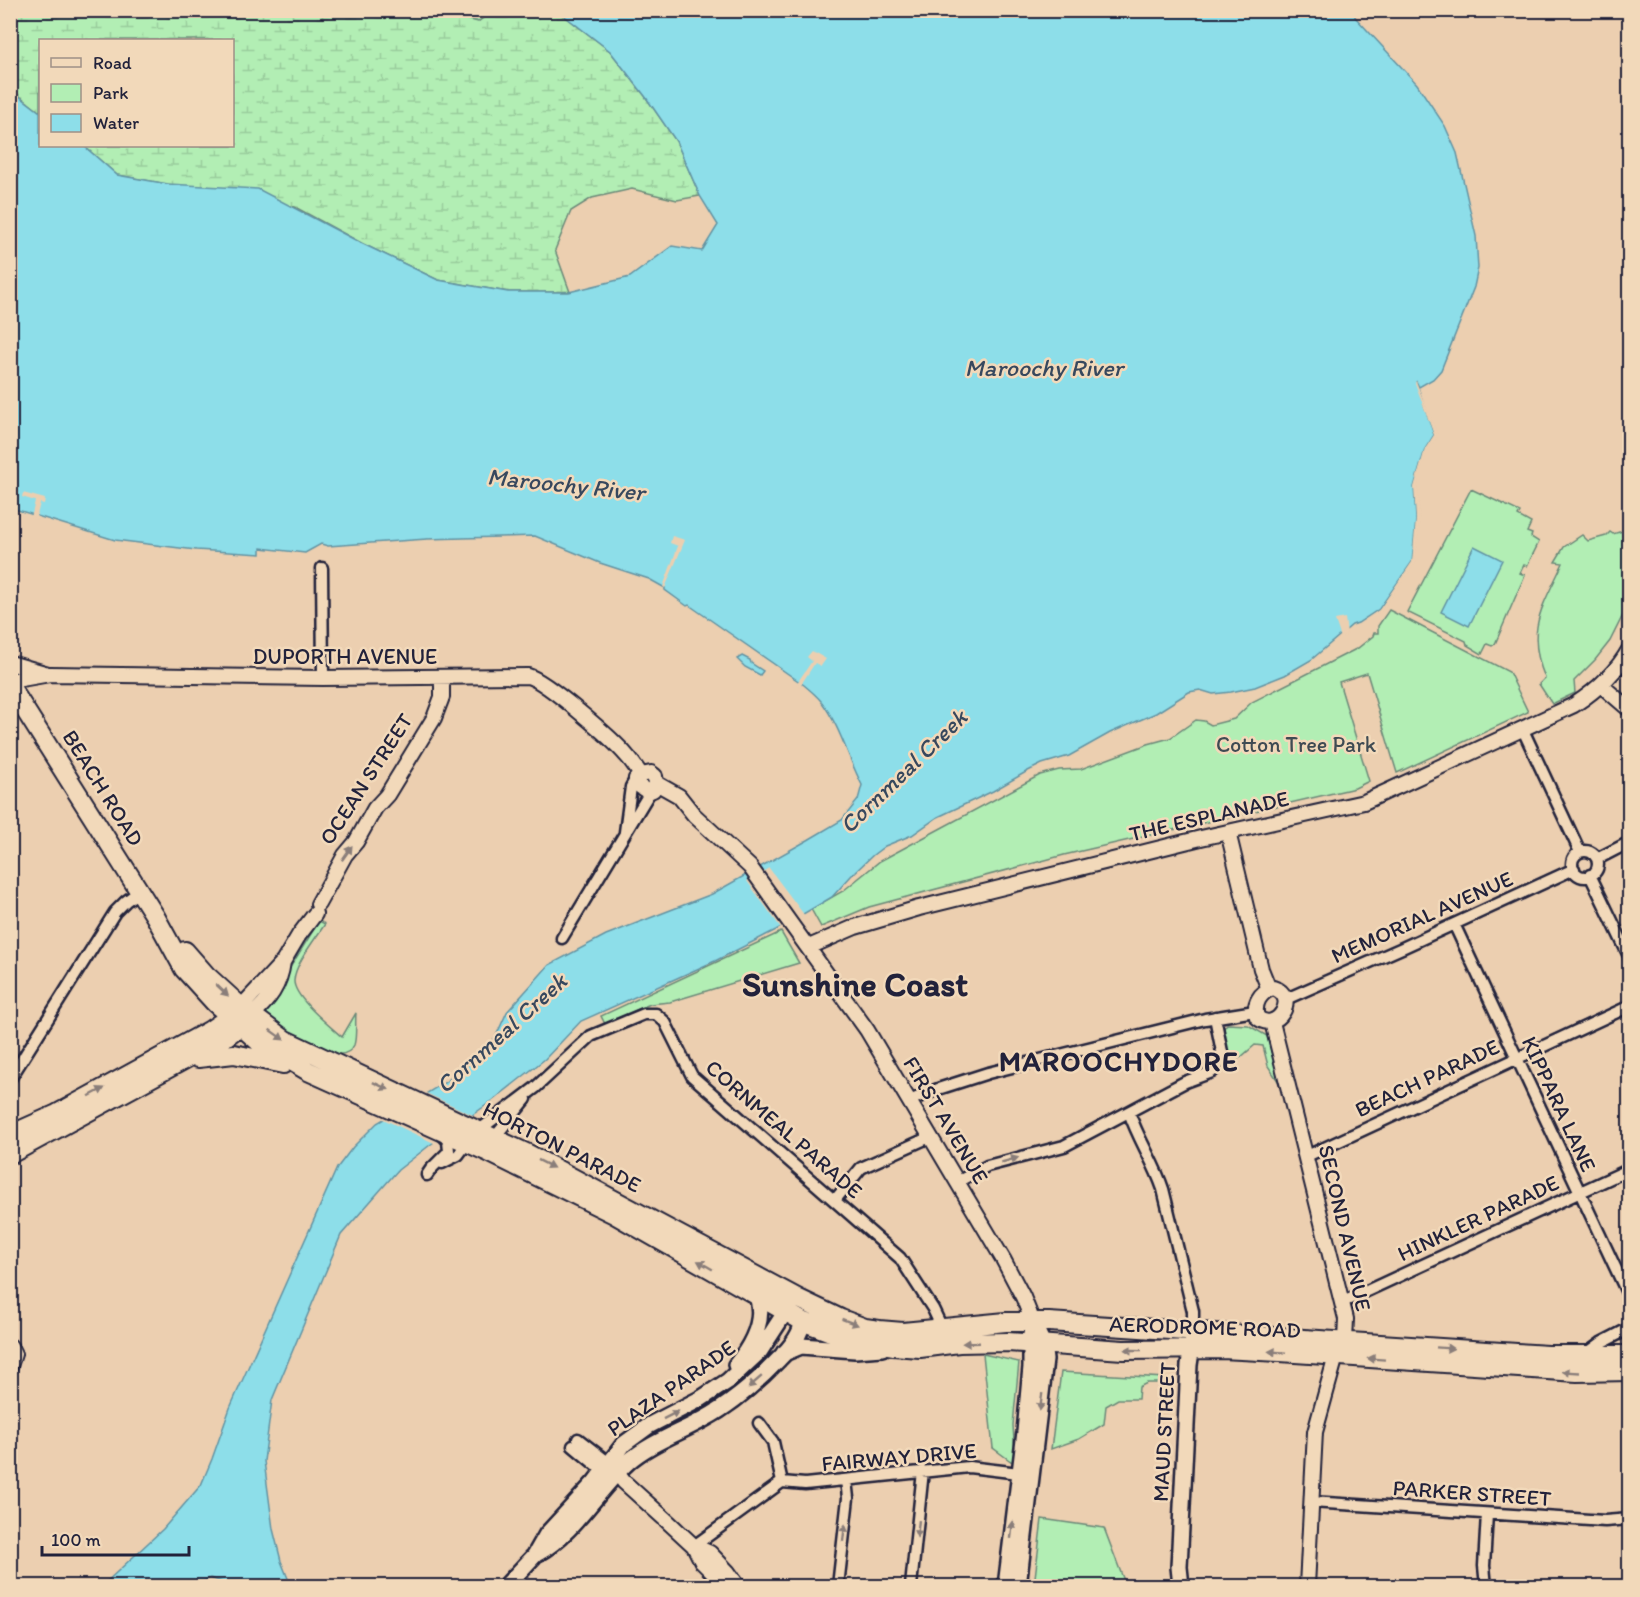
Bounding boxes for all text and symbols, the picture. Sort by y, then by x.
legend [39,39,234,147]
text: Road [93,52,132,74]
text: Park [93,82,128,104]
text: Water [93,112,139,134]
water label: Maroochy River [965,353,1126,382]
water label: Maroochy River [486,461,649,507]
street label: DUPORTH AVENUE [253,643,437,670]
water label: Cornmeal Creek [833,702,974,839]
street label: OCEAN STREET [313,708,419,850]
street label: BEACH ROAD [57,725,149,851]
park label: Cotton Tree Park [1216,731,1377,758]
street label: THE ESPLANADE [1127,785,1291,847]
one-way arrow [341,846,353,862]
street label: MEMORIAL AVENUE [1327,865,1517,969]
district label: Sunshine Coast [742,964,968,1005]
water label: Cornmeal Creek [430,966,574,1099]
one-way arrow [215,983,230,997]
one-way arrow [269,1029,285,1041]
street label: KIPPARA LANE [1516,1032,1602,1176]
street label: BEACH PARADE [1351,1033,1503,1123]
district label: MAROOCHYDORE [999,1044,1239,1078]
street label: FIRST AVENUE [897,1051,995,1189]
street label: CORNMEAL PARADE [700,1054,868,1204]
one-way arrow [372,1081,389,1090]
one-way arrow [88,1087,105,1097]
street label: HORTON PARADE [478,1095,646,1199]
street label: SECOND AVENUE [1313,1142,1377,1314]
one-way arrow [1001,1154,1019,1164]
one-way arrow [538,1159,555,1168]
street label: HINKLER PARADE [1393,1169,1563,1267]
one-way arrow [696,1260,713,1270]
street label: AERODROME ROAD [1109,1310,1301,1344]
one-way arrow [841,1318,859,1328]
street label: PLAZA PARADE [602,1334,740,1442]
one-way arrow [962,1338,981,1347]
one-way arrow [1436,1343,1455,1353]
one-way arrow [1123,1345,1142,1355]
one-way arrow [1268,1347,1287,1356]
one-way arrow [1367,1355,1386,1364]
street label: MAUD STREET [1147,1361,1181,1503]
one-way arrow [1562,1367,1581,1377]
one-way arrow [748,1375,763,1388]
one-way arrow [1037,1393,1046,1412]
one-way arrow [662,1410,679,1419]
street label: FAIRWAY DRIVE [820,1437,978,1477]
street label: PARKER STREET [1392,1474,1553,1512]
scale bar [42,1519,189,1557]
one-way arrow [913,1519,923,1538]
one-way arrow [1008,1520,1017,1539]
one-way arrow [839,1524,849,1543]
text: 100 m [51,1529,101,1551]

